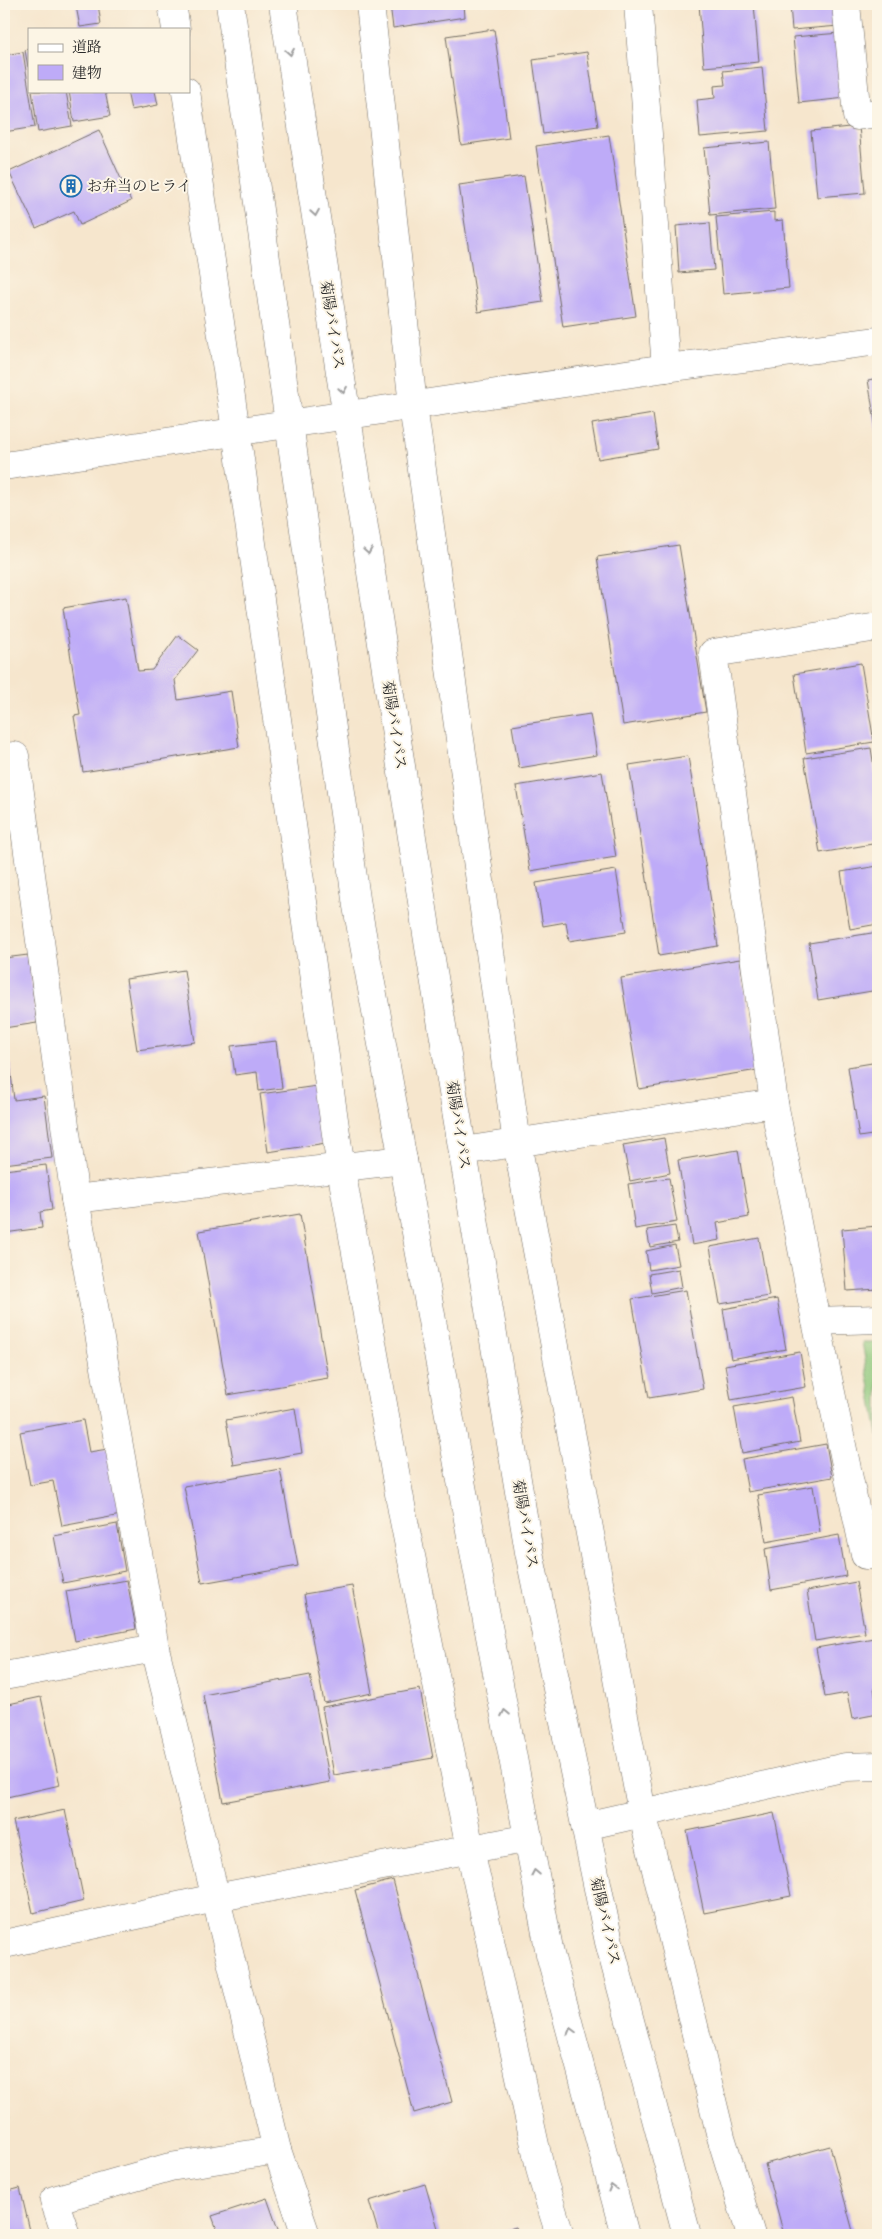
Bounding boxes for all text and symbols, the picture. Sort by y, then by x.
legend [28,28,190,92]
text: 道路 [72,38,102,57]
one-way arrow [284,48,294,56]
text: 建物 [72,64,102,83]
building icon: お弁当のヒライ [59,174,83,198]
place label: お弁当のヒライ [87,177,192,196]
one-way arrow [309,208,319,217]
street label: 菊陽バイパス [316,279,348,371]
one-way arrow [337,386,347,395]
one-way arrow [362,547,372,555]
street label: 菊陽バイパス [378,679,410,771]
street label: 菊陽バイパス [442,1079,474,1171]
street label: 菊陽バイパス [508,1478,542,1570]
one-way arrow [500,1709,511,1717]
one-way arrow [530,1868,541,1877]
street label: 菊陽バイパス [586,1875,624,1967]
one-way arrow [566,2028,576,2036]
one-way arrow [608,2185,618,2193]

